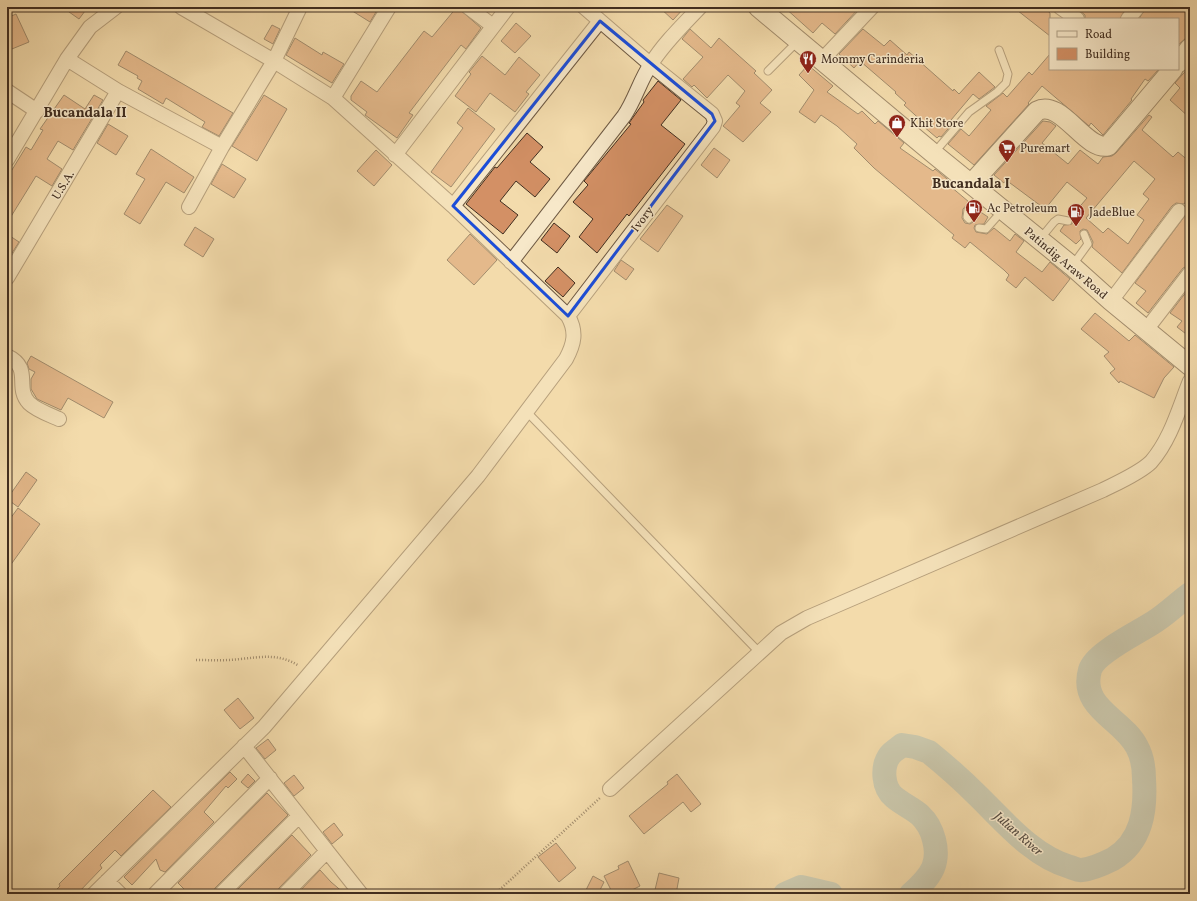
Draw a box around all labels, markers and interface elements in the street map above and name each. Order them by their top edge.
legend [1049,18,1179,70]
text: Road [1085,27,1112,43]
text: Building [1085,47,1130,63]
restaurant icon: Mommy Carinderia [798,49,818,74]
place label: Mommy Carinderia [821,52,924,68]
district label: Bucandala II [43,104,127,123]
shop icon: Khit Store [887,113,907,138]
place label: Khit Store [910,116,964,132]
supermarket icon: Puremart [997,138,1017,163]
place label: Puremart [1020,141,1070,157]
street label: U.S.A. [49,168,79,203]
district label: Bucandala I [932,175,1010,194]
fuel station icon: Ac Petroleum [964,198,984,223]
place label: Ac Petroleum [987,201,1058,217]
fuel station icon: JadeBlue [1066,202,1086,227]
street label: Ivory [628,203,658,236]
place label: JadeBlue [1089,205,1135,221]
street label: Patindig Araw Road [1020,224,1111,304]
water label: Julian River [988,807,1046,861]

